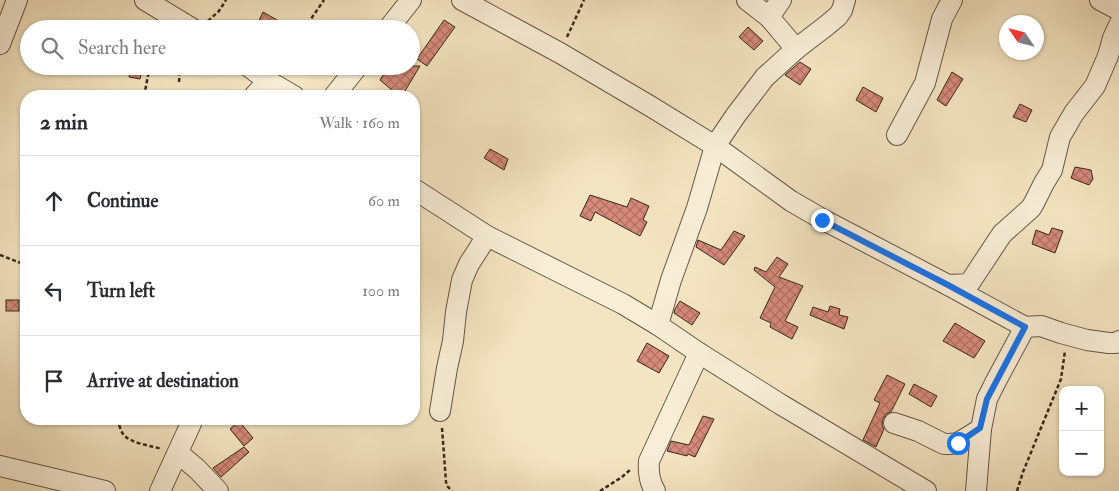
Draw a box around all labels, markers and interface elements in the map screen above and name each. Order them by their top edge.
north arrow [999,15,1044,60]
search box [20,20,420,75]
icon: search [38,34,66,62]
text: Search here [78,36,166,60]
text: 2 min [40,109,88,136]
text: Walk · 160 m [319,113,400,133]
icon: ahead [40,187,68,215]
text: Continue [87,189,158,213]
text: 60 m [368,191,400,211]
route end [811,209,834,232]
icon: left [40,277,68,305]
text: Turn left [87,279,155,303]
text: 100 m [362,281,400,301]
icon: arrive [40,367,68,395]
text: Arrive at destination [87,369,239,393]
map controls [1059,386,1104,476]
button: + [1059,386,1104,431]
button: − [1059,431,1104,476]
route start [947,432,970,455]

